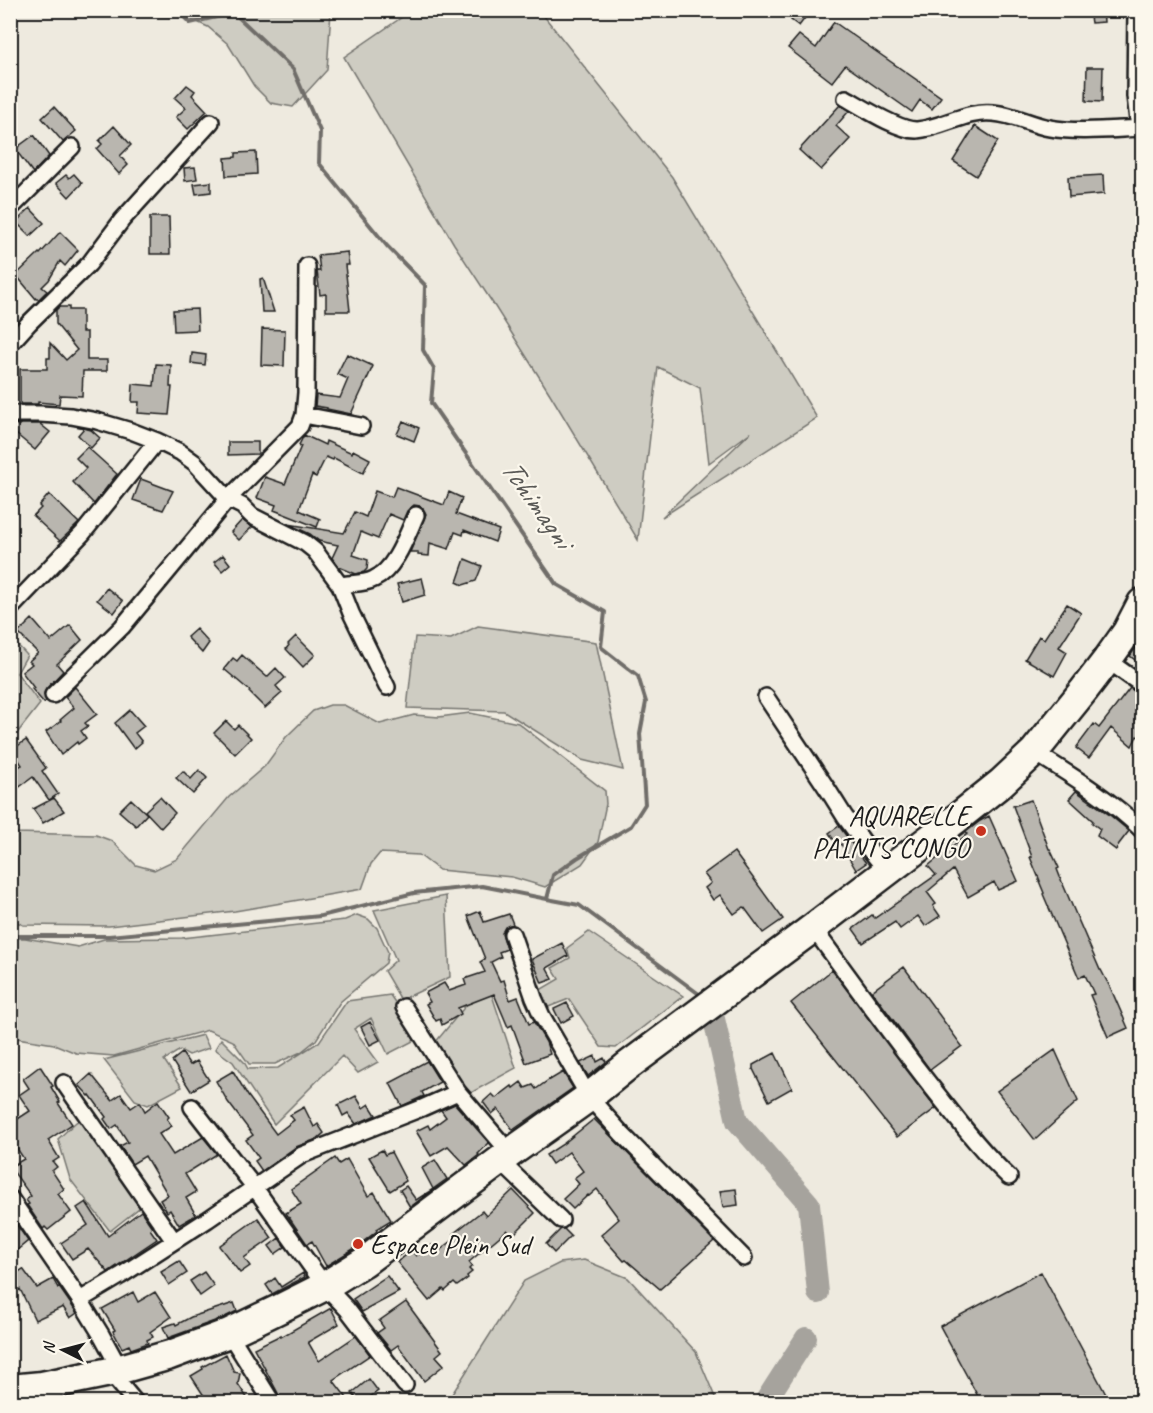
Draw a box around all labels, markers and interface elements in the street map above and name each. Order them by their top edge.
water label: Tchimagni [493,451,585,561]
place label: AQUARELLE PAINTS CONGO [812,798,973,865]
marker: AQUARELLE PAINTS CONGO [974,824,988,838]
place label: Espace Plein Sud [370,1227,534,1262]
marker: Espace Plein Sud [351,1237,365,1251]
north arrow [33,1320,93,1380]
text: N [39,1339,60,1355]

